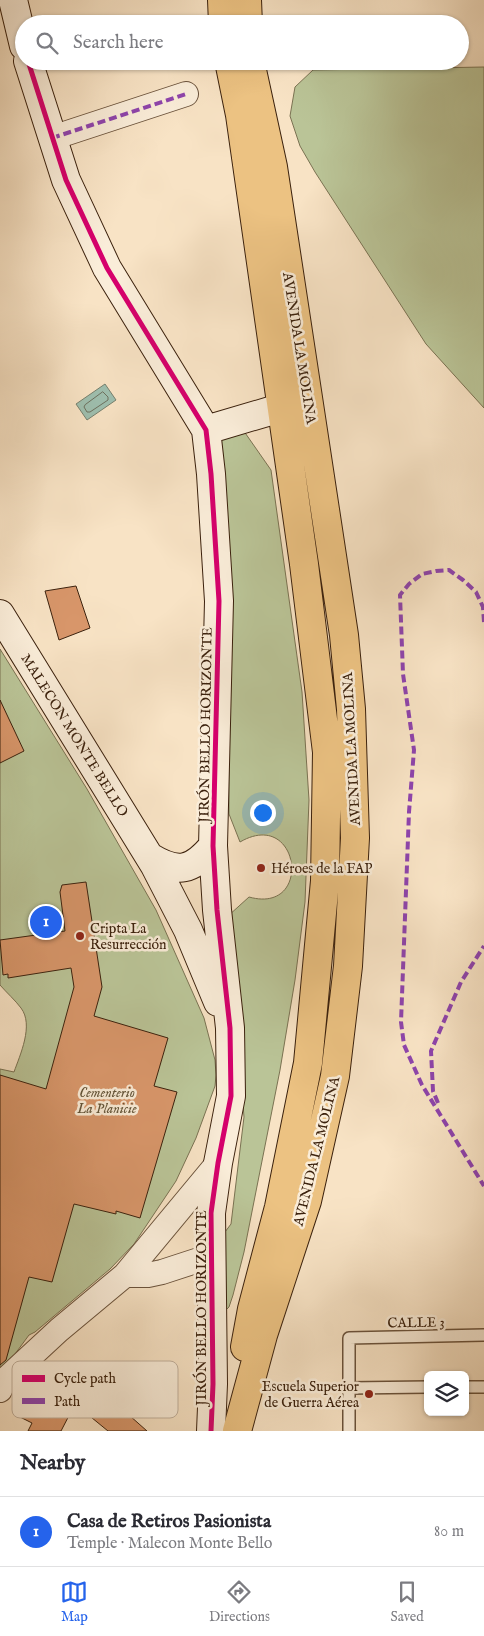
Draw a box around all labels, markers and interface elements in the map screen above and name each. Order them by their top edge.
search box [15,15,469,70]
icon: search [33,29,61,57]
text: Search here [73,31,164,55]
street label: AVENIDA LA MOLINA [278,270,320,426]
street label: JIRÓN BELLO HORIZONTE [194,627,217,825]
street label: MALECON MONTE BELLO [16,651,132,821]
street label: AVENIDA LA MOLINA [339,671,365,827]
your location [250,800,276,826]
place label: Héroes de la FAP [271,860,372,878]
marker: Héroes de la FAP [255,862,267,874]
pin: 1 [30,903,62,941]
place label: Cripta La Resurrección [90,920,167,954]
marker: Cripta La Resurrección [74,930,86,942]
street label: AVENIDA LA MOLINA [289,1074,344,1229]
park label: Cementerio La Planicie [76,1084,137,1118]
street label: JIRÓN BELLO HORIZONTE [192,1210,211,1408]
street label: CALLE 3 [387,1314,445,1332]
legend [12,1361,178,1418]
text: Cycle path [54,1370,116,1388]
map controls [424,1371,469,1416]
button: layers [424,1371,469,1416]
place label: Escuela Superior de Guerra Aérea [262,1378,360,1412]
marker: Escuela Superior de Guerra Aérea [363,1388,375,1400]
text: Path [54,1393,81,1411]
text: Nearby [20,1450,85,1477]
text: Casa de Retiros Pasionista [67,1510,271,1534]
text: 1 [33,1522,39,1542]
text: 80 m [434,1522,464,1542]
text: Temple · Malecon Monte Bello [67,1534,272,1554]
tab: Map [60,1578,88,1626]
tab: Directions [209,1578,270,1626]
tab: Saved [391,1578,424,1626]

